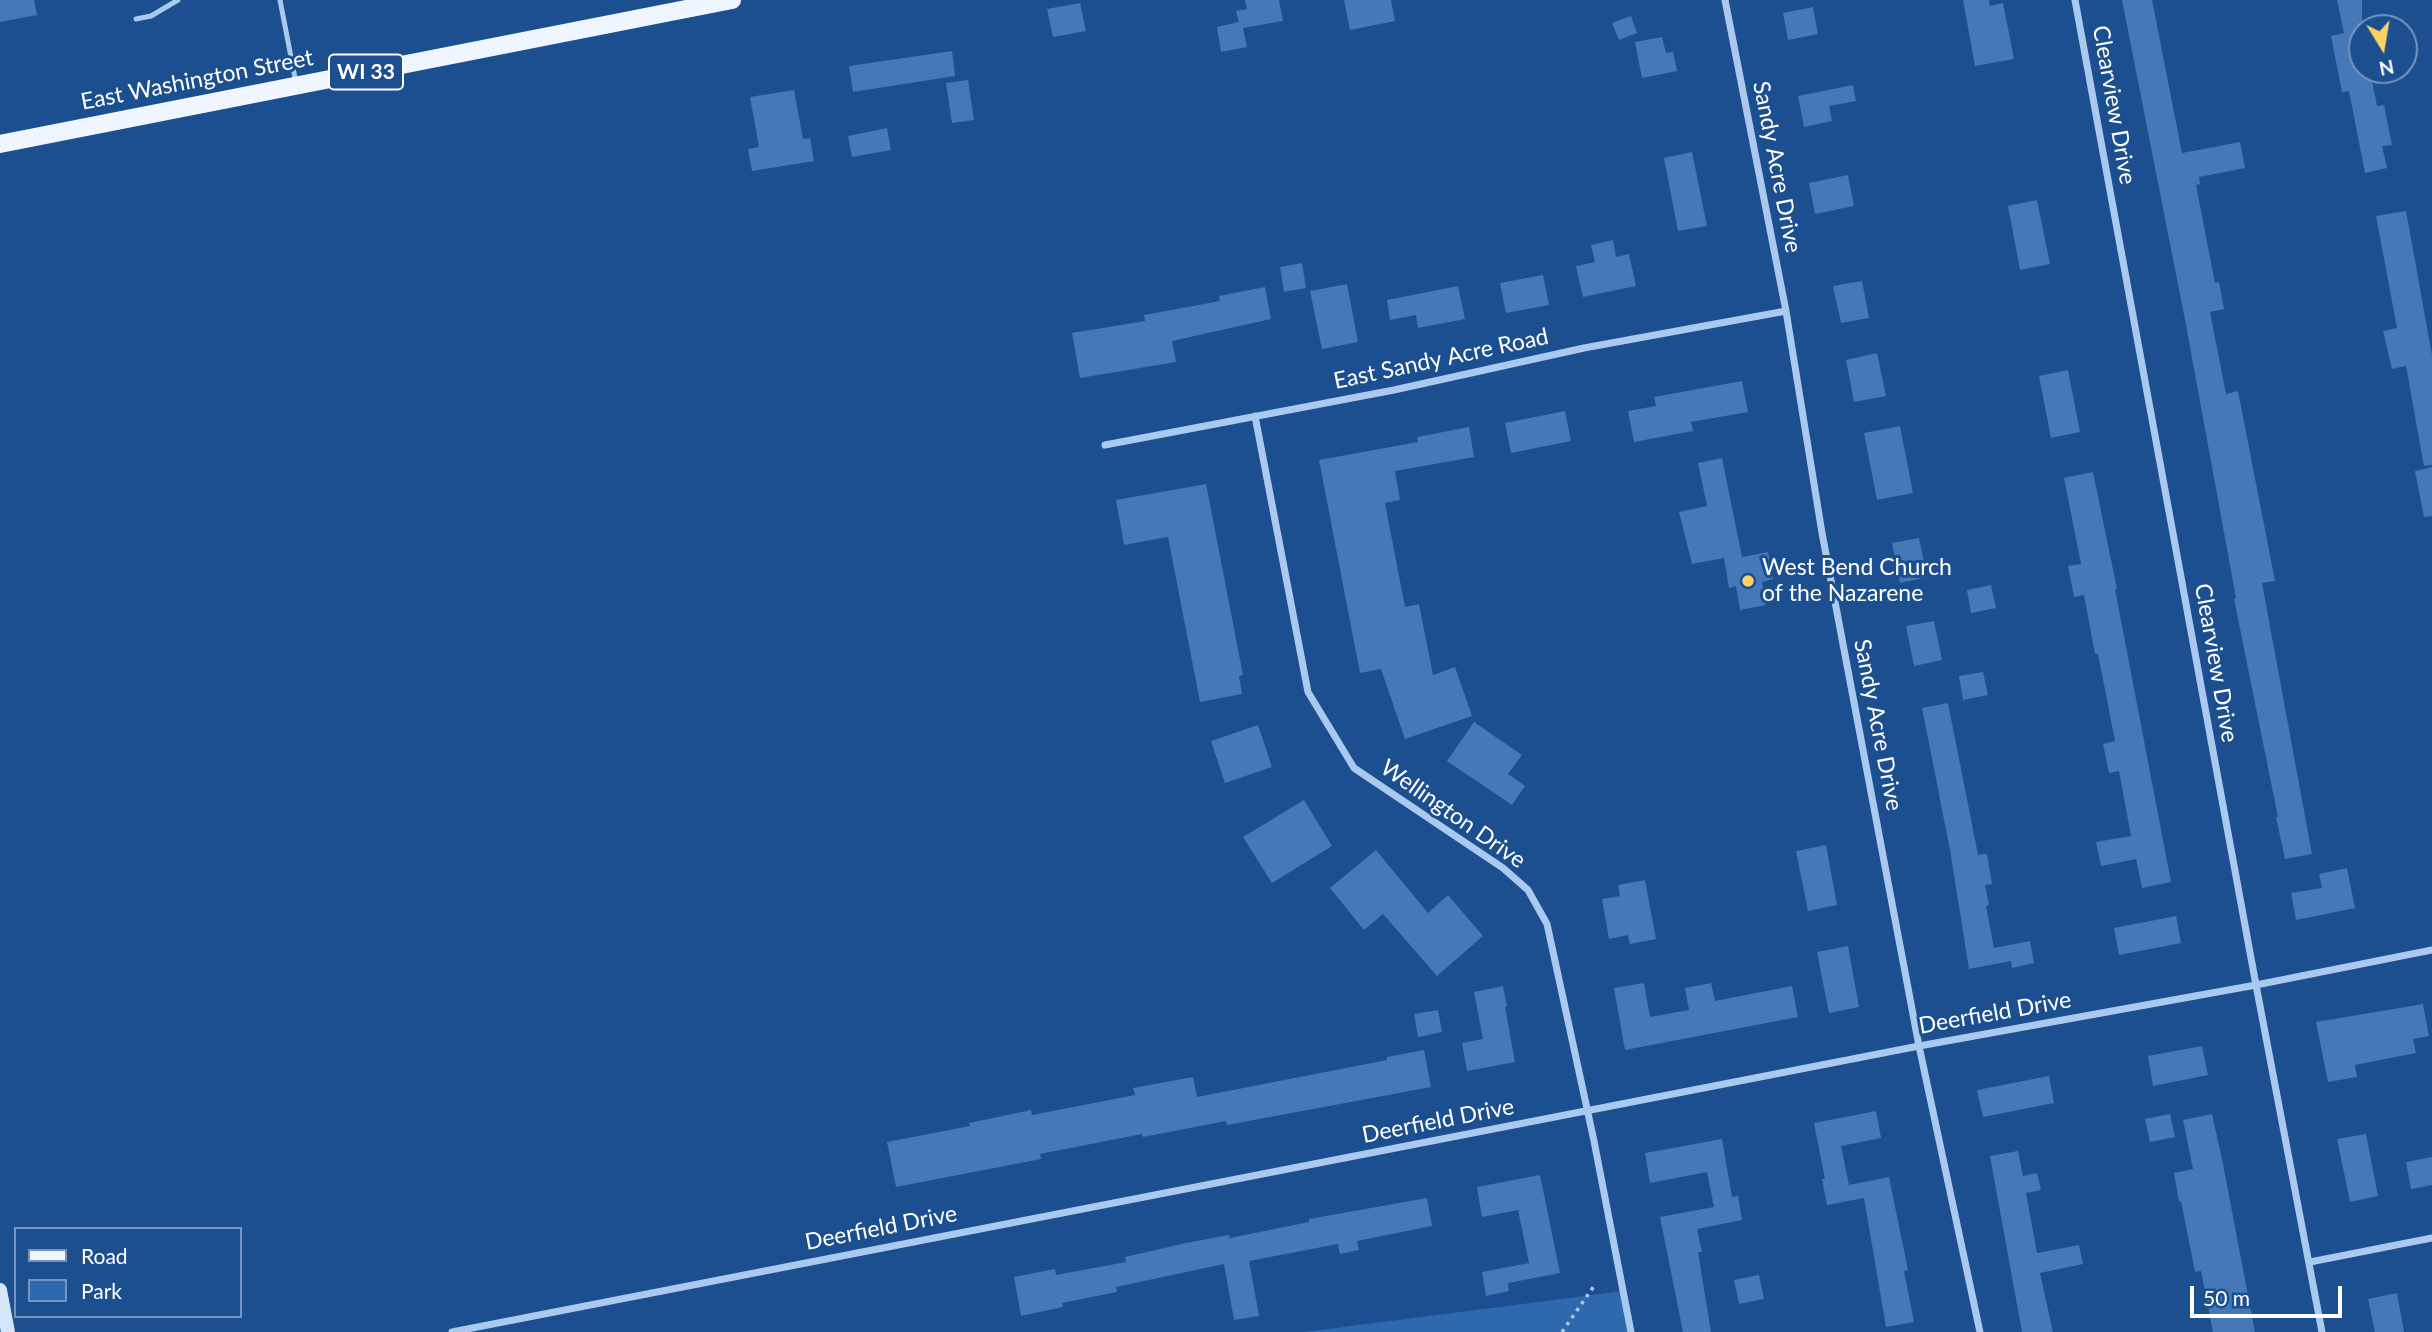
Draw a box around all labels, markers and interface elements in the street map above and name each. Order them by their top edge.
north arrow [2348,14,2418,84]
street label: Clearview Drive [2086,23,2142,187]
street label: East Washington Street [78,44,316,116]
road number: WI 33 [329,55,403,90]
text: N [2377,55,2396,81]
street label: Sandy Acre Drive [1747,79,1807,255]
street label: East Sandy Acre Road [1331,323,1551,395]
place label: West Bend Church of the Nazarene [1762,554,1952,608]
marker: West Bend Church of the Nazarene [1740,573,1756,589]
street label: Clearview Drive [2188,581,2244,745]
street label: Sandy Acre Drive [1848,637,1908,813]
street label: Wellington Drive [1375,754,1531,874]
street label: Deerfield Drive [1917,986,2073,1040]
street label: Deerfield Drive [1360,1093,1516,1149]
street label: Deerfield Drive [803,1200,959,1256]
legend [14,1227,242,1318]
text: Road [81,1243,128,1268]
scale bar [2194,1272,2346,1316]
text: Park [81,1278,122,1303]
text: 50 m [2203,1285,2250,1310]

